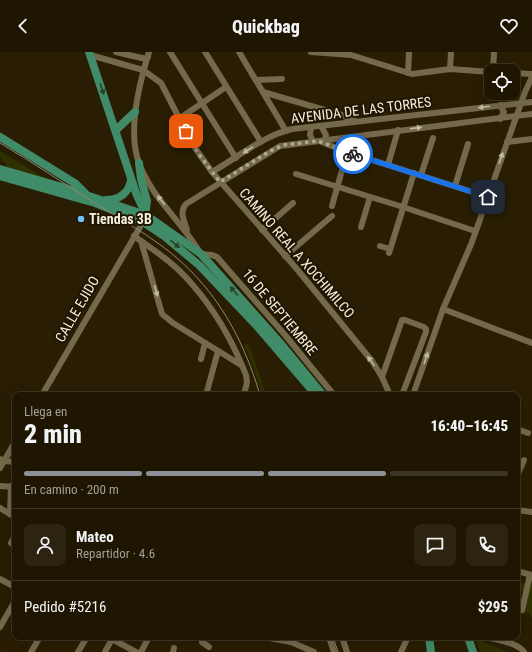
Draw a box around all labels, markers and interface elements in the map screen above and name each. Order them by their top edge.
icon: back [12,15,34,37]
icon: heart [498,15,520,37]
text: Quickbag [232,16,300,37]
map controls [484,64,520,100]
button: locate [484,64,520,100]
one-way arrow [99,83,105,95]
street label: AVENIDA DE LAS TORRES [290,93,432,127]
one-way arrow [477,104,490,110]
pin [169,114,203,148]
icon: bag [175,120,197,142]
one-way arrow [410,125,422,132]
courier [333,134,373,174]
icon: bike [342,143,364,165]
one-way arrow [242,147,254,154]
one-way arrow [499,152,505,164]
pin [471,180,505,214]
street label: CAMINO REAL A XOCHIMILCO [236,185,358,321]
icon: home [477,186,499,208]
one-way arrow [157,195,165,206]
place label: Tiendas 3B [89,211,152,227]
marker: Tiendas 3B [76,214,86,224]
one-way arrow [169,240,180,249]
street label: 16 DE SEPTIEMBRE [239,266,321,358]
street label: CALLE EJIDO [52,273,102,345]
one-way arrow [153,286,159,298]
one-way arrow [229,286,238,296]
one-way arrow [423,352,429,364]
one-way arrow [367,355,375,366]
text: Llega en [24,404,67,419]
text: 16:40–16:45 [430,417,508,435]
text: 2 min [24,419,82,449]
text: En camino · 200 m [24,482,119,497]
button: person [24,524,66,566]
button: chat [414,524,456,566]
button: phone [466,524,508,566]
text: Mateo [76,528,114,546]
text: Repartidor · 4.6 [76,546,155,561]
text: Pedido #5216 [24,598,106,616]
text: $295 [478,598,508,616]

